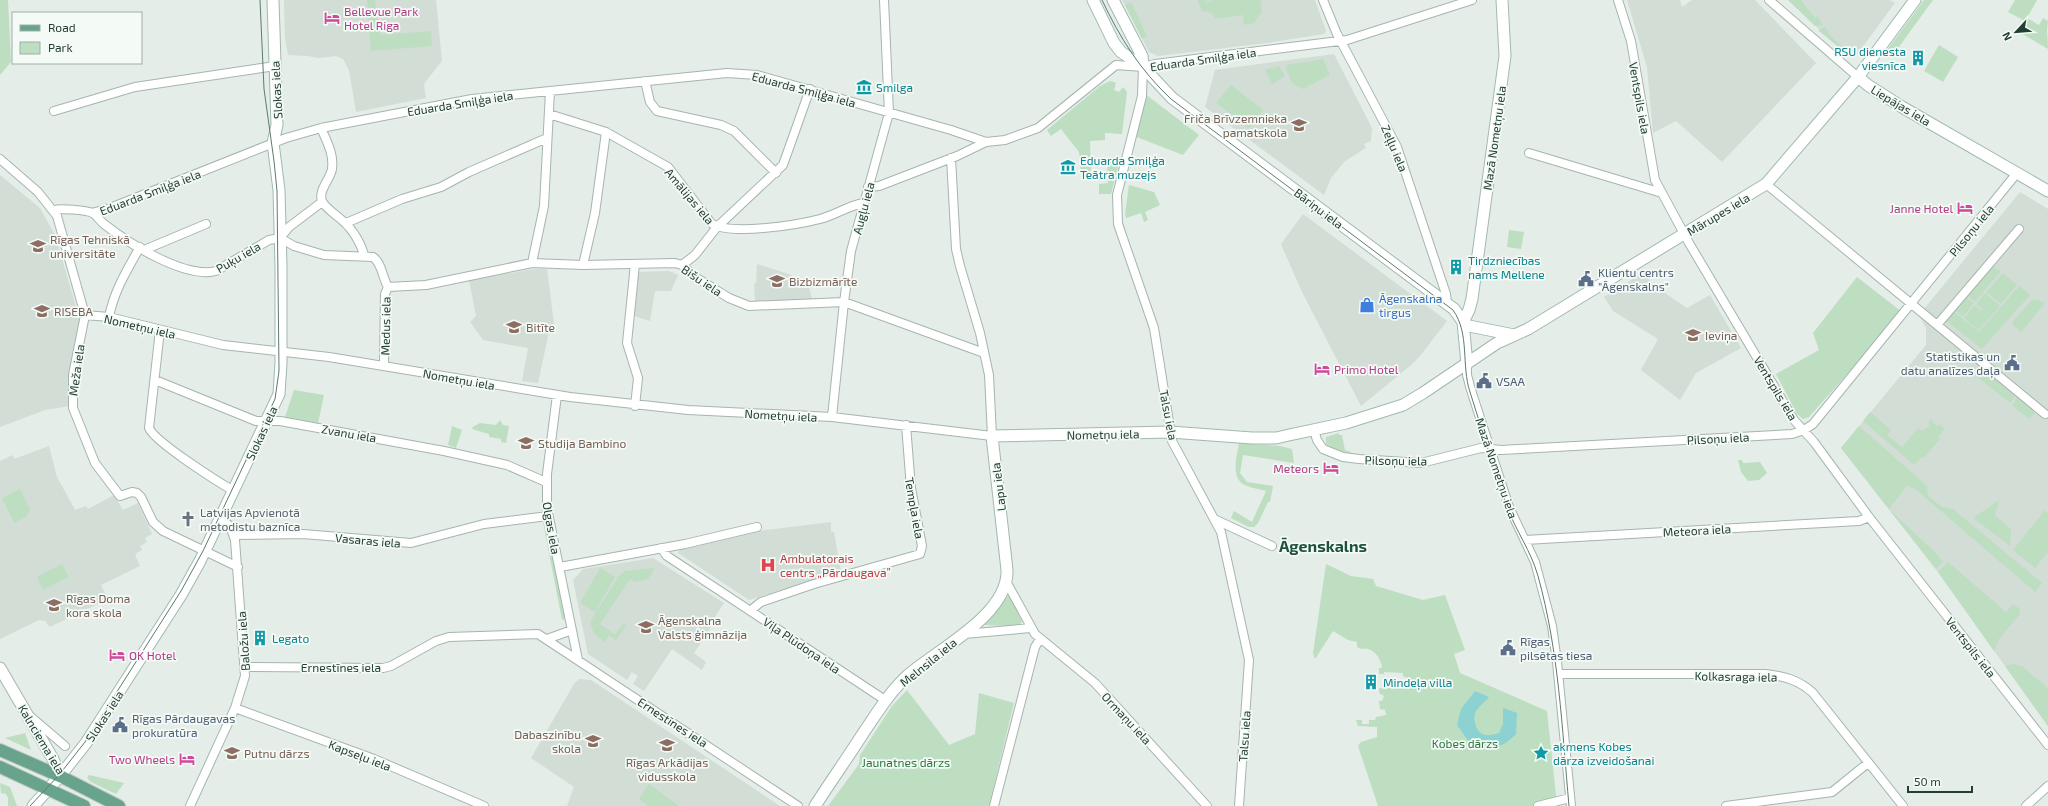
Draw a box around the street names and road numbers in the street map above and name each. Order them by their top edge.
street label: Eduarda Smiļģa iela [1149,45,1257,75]
street label: Slokas iela [267,61,285,119]
street label: Ventspils iela [1627,61,1653,135]
street label: Eduarda Smiļģa iela [750,68,858,112]
street label: Liepājas iela [1868,82,1933,129]
street label: Mazā Nometņu iela [1480,85,1510,191]
street label: Eduarda Smiļģa iela [406,88,514,120]
street label: Zeļļu iela [1377,123,1411,174]
street label: Amālijas iela [662,165,718,228]
street label: Eduarda Smiļģa iela [97,166,203,220]
street label: Augļu iela [849,180,879,236]
street label: Bāriņu iela [1290,185,1346,233]
street label: Mārupes iela [1684,190,1752,238]
street label: Pilsoņu iela [1946,201,1998,260]
street label: Puķu iela [213,239,264,277]
street label: Bišu iela [679,261,725,299]
street label: Medus iela [377,296,393,356]
street label: Nometņu iela [102,311,177,343]
street label: Meža iela [65,343,87,397]
street label: Ventspils iela [1751,353,1801,423]
street label: Nometņu iela [422,366,496,394]
street label: Talsu iela [1157,389,1181,441]
street label: Slokas iela [242,404,280,462]
street label: Nometņu iela [744,406,818,426]
street label: Mazā Nometņu iela [1471,416,1521,521]
street label: Zvanu iela [320,421,378,445]
street label: Nometņu iela [1066,426,1140,444]
street label: Pilsoņu iela [1686,429,1750,449]
street label: Pilsoņu iela [1365,452,1427,470]
street label: Lapu iela [988,462,1008,512]
street label: Tempļa iela [901,476,927,540]
street label: Olgas iela [540,501,564,555]
street label: Meteora iela [1662,521,1732,539]
street label: Vasaras iela [335,530,401,550]
street label: Baložu iela [234,611,252,671]
street label: Viļa Plūdoņa iela [760,614,843,678]
street label: Ventspils iela [1943,614,1999,680]
street label: Melnsila iela [897,635,959,689]
street label: Ernestīnes iela [301,660,381,674]
street label: Kolkasraga iela [1694,668,1778,684]
street label: Slokas iela [82,688,126,744]
street label: Ormaņu iela [1098,689,1155,748]
street label: Ernestīnes iela [635,694,711,750]
street label: Kalnciema iela [16,702,68,776]
street label: Talsu iela [1235,710,1253,762]
street label: Kapseļu iela [326,737,393,775]

